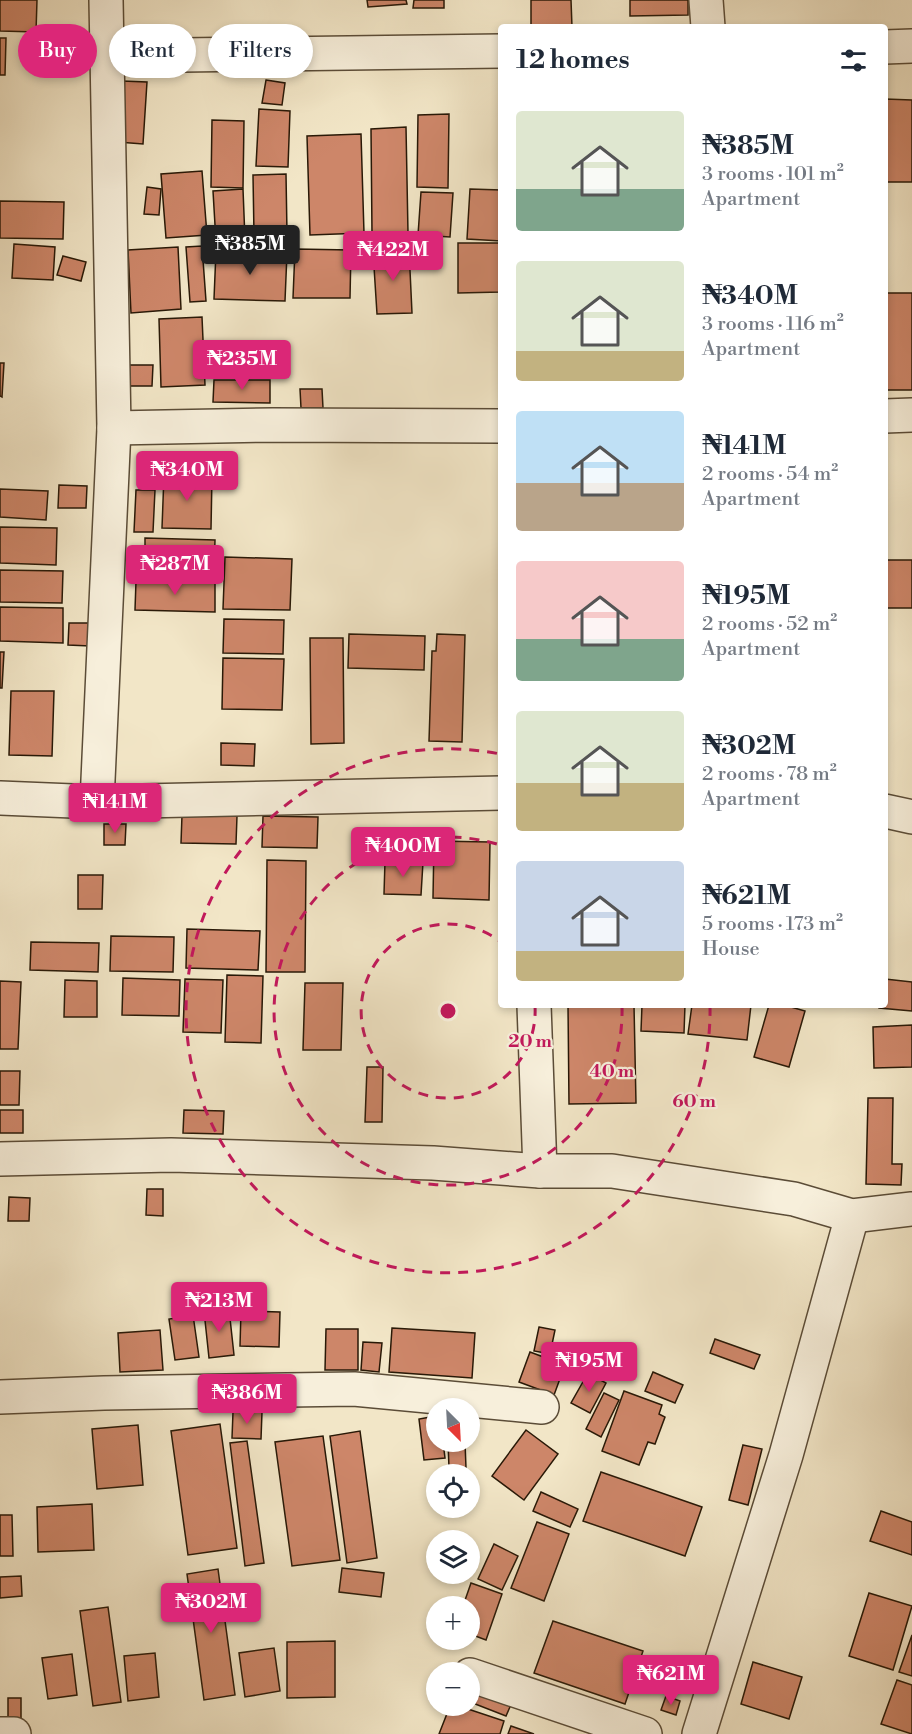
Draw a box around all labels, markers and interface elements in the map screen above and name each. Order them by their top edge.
chip: Buy [18,24,97,78]
chip: Rent [109,24,196,78]
chip: Filters [208,24,313,78]
text: 12 homes [516,44,630,76]
icon: filters [837,44,870,77]
text: ₦385M [702,130,794,162]
icon: home [564,135,636,207]
text: 3 rooms · 101 m² [702,162,844,187]
text: Apartment [702,187,800,212]
pin: ₦385M [208,225,292,276]
pin: ₦422M [351,231,435,282]
text: ₦385M [215,232,285,257]
text: ₦422M [357,238,429,263]
text: ₦340M [702,280,798,312]
icon: home [564,285,636,357]
text: 3 rooms · 116 m² [702,312,844,337]
text: Apartment [702,337,800,362]
pin: ₦235M [200,340,284,391]
text: ₦235M [207,347,277,372]
text: ₦141M [702,430,786,462]
icon: home [564,435,636,507]
pin: ₦340M [145,451,229,502]
text: ₦340M [150,458,224,483]
text: 2 rooms · 54 m² [702,462,838,487]
text: Apartment [702,487,800,512]
pin: ₦287M [133,545,217,596]
text: ₦287M [140,552,210,577]
text: ₦195M [702,580,790,612]
icon: home [564,585,636,657]
text: 2 rooms · 52 m² [702,612,837,637]
text: Apartment [702,637,800,662]
text: ₦302M [702,730,796,762]
icon: home [564,735,636,807]
text: 2 rooms · 78 m² [702,762,837,787]
pin: ₦141M [73,783,157,834]
text: Apartment [702,787,800,812]
text: ₦141M [83,790,147,815]
pin: ₦400M [361,827,445,878]
text: ₦400M [365,834,441,859]
text: ₦621M [702,880,791,912]
icon: home [564,885,636,957]
text: 5 rooms · 173 m² [702,912,843,937]
text: House [702,937,760,962]
centre of rings [438,1001,458,1021]
text: 20 m [508,1030,552,1053]
text: 40 m [590,1060,635,1083]
text: 60 m [672,1090,716,1113]
pin: ₦213M [177,1282,261,1333]
text: ₦213M [185,1289,253,1314]
pin: ₦195M [547,1342,631,1393]
text: ₦195M [555,1349,623,1374]
pin: ₦386M [205,1374,289,1425]
text: ₦386M [212,1381,282,1406]
north arrow [426,1398,480,1452]
map controls [426,1398,480,1716]
button: locate [426,1464,480,1518]
button: layers [426,1530,480,1584]
pin: ₦302M [169,1583,253,1634]
text: ₦302M [175,1590,247,1615]
button: + [426,1596,480,1650]
pin: ₦621M [629,1655,713,1706]
button: − [426,1662,480,1716]
text: ₦621M [637,1662,705,1687]

